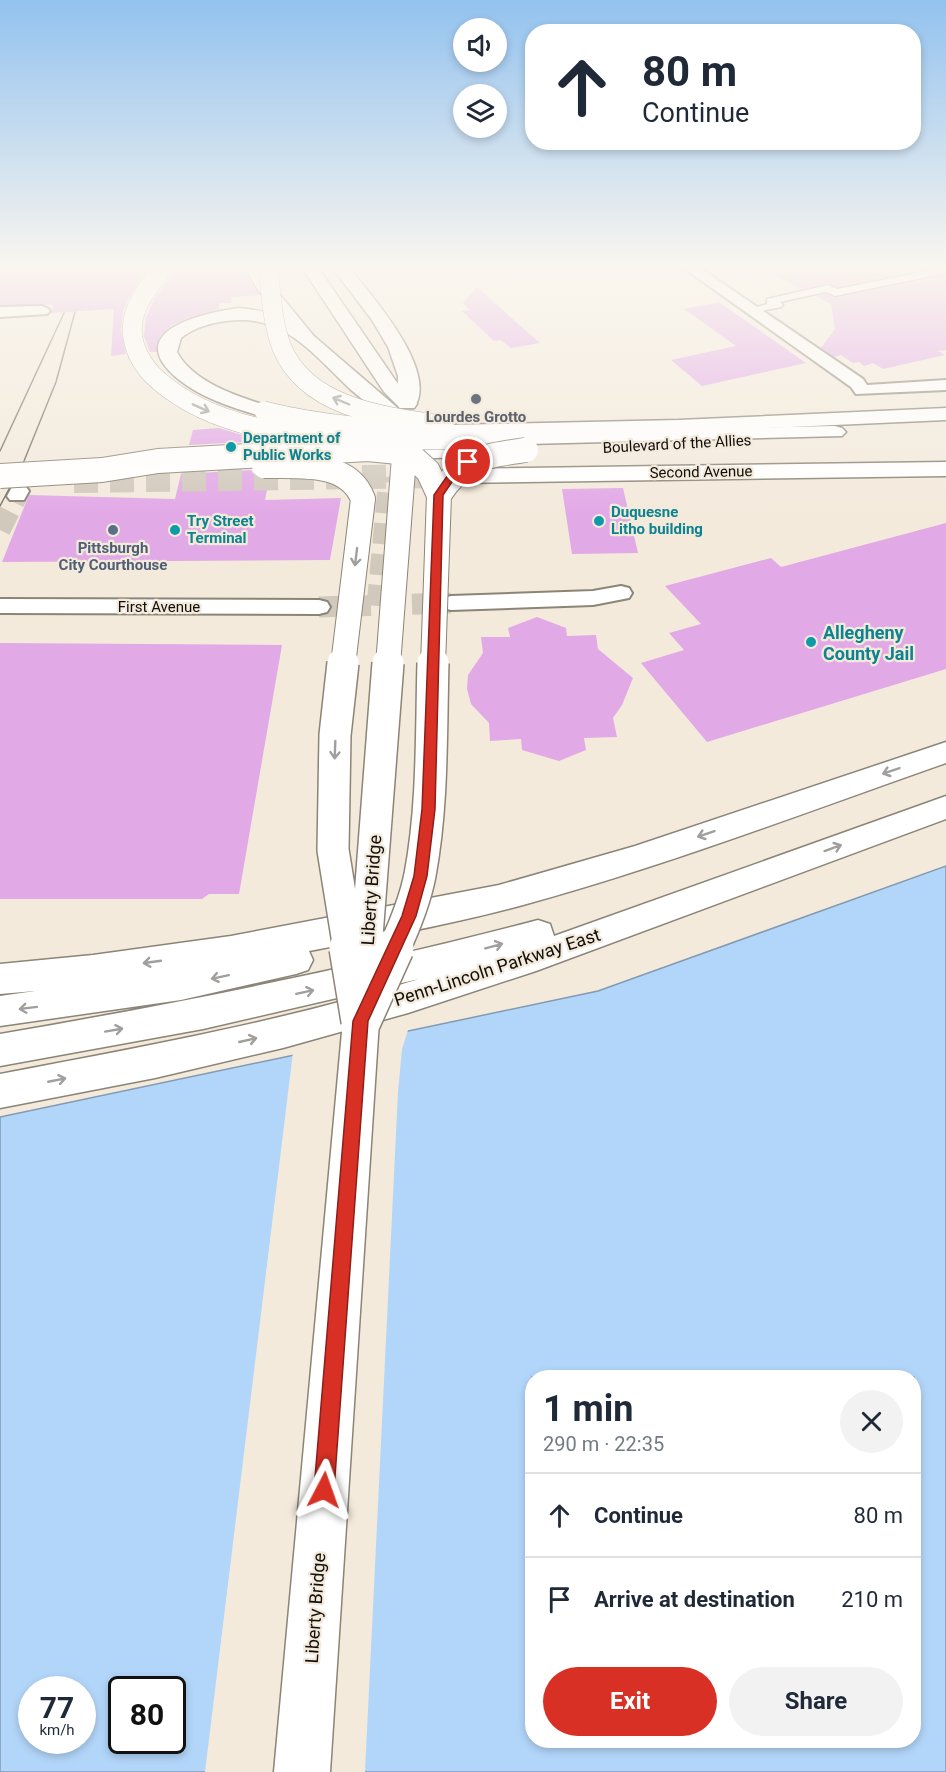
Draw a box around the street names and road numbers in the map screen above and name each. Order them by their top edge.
street label: Boulevard of the Allies [602,431,752,457]
street label: Second Avenue [649,462,753,482]
street label: First Avenue [118,598,200,616]
street label: Liberty Bridge [357,834,385,946]
street label: Penn-Lincoln Parkway East [391,924,603,1010]
street label: Liberty Bridge [301,1552,329,1664]

